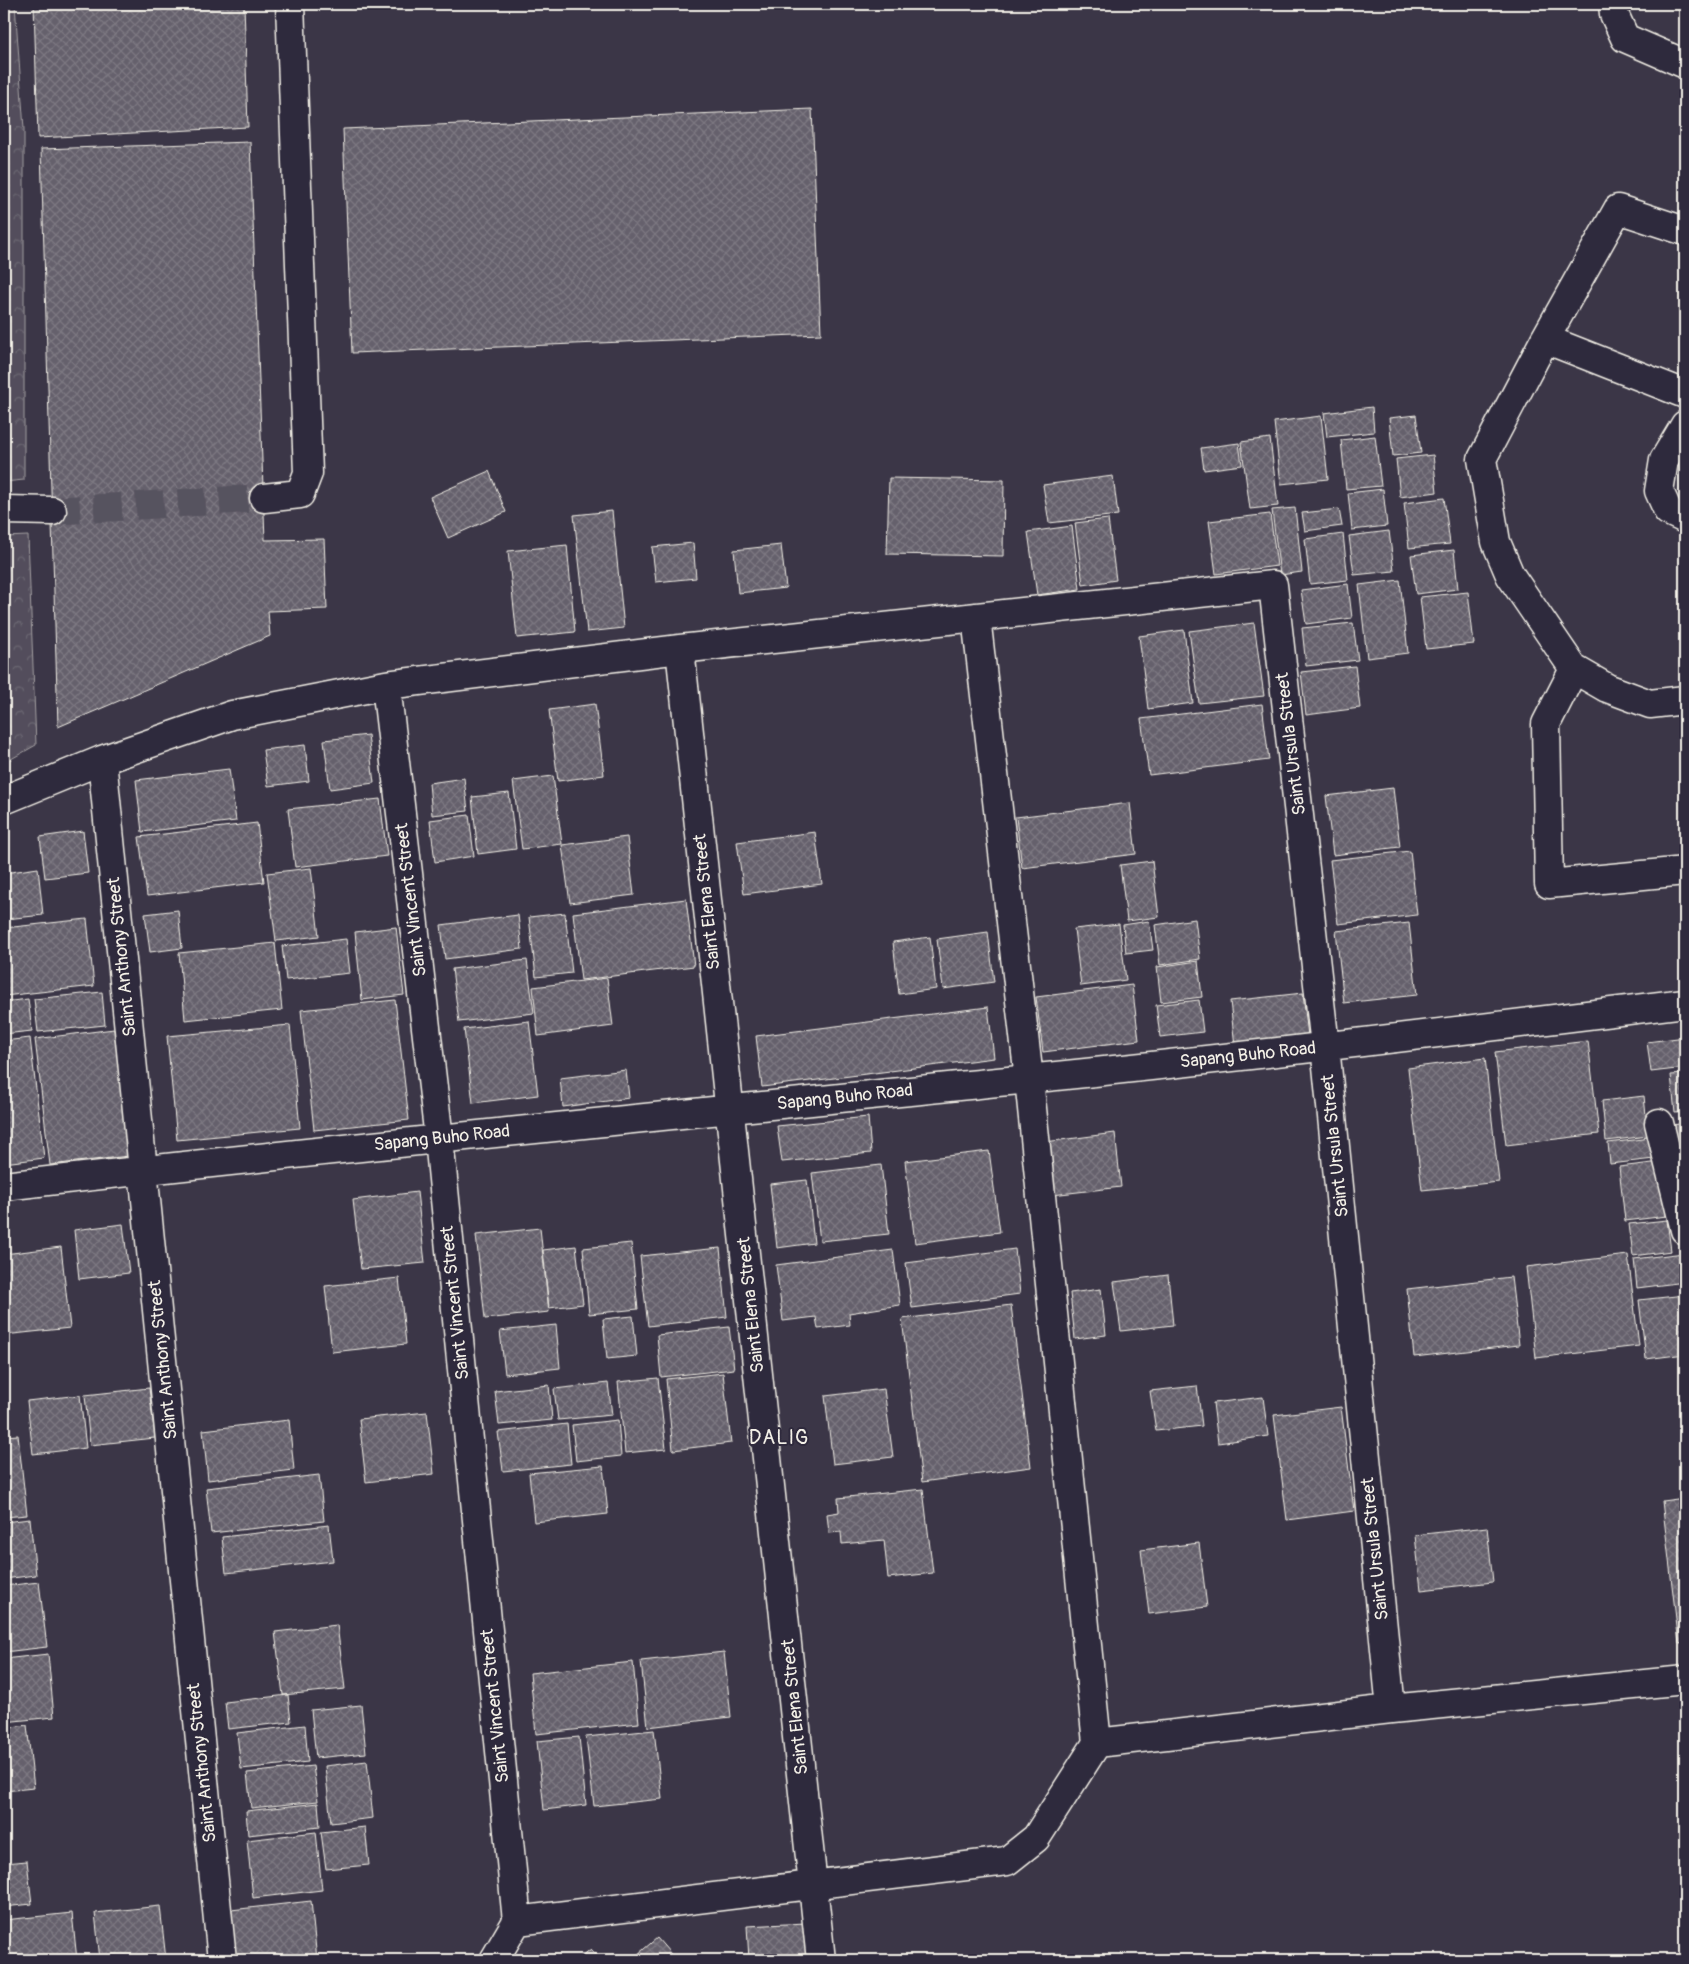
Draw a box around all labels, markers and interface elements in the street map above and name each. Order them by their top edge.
street label: Saint Ursula Street [1271,671,1311,817]
street label: Saint Vincent Street [390,821,432,978]
street label: Saint Elena Street [688,832,726,971]
street label: Saint Anthony Street [102,875,142,1038]
street label: Sapang Buho Road [1179,1036,1317,1074]
street label: Saint Ursula Street [1316,1073,1354,1219]
street label: Sapang Buho Road [776,1078,914,1116]
street label: Sapang Buho Road [373,1119,511,1157]
street label: Saint Vincent Street [435,1224,475,1381]
street label: Saint Elena Street [732,1235,770,1374]
street label: Saint Anthony Street [143,1278,183,1441]
district label: DALIG [749,1425,809,1450]
street label: Saint Ursula Street [1356,1476,1394,1622]
street label: Saint Vincent Street [475,1627,515,1784]
street label: Saint Elena Street [776,1637,814,1776]
street label: Saint Anthony Street [182,1681,222,1844]

